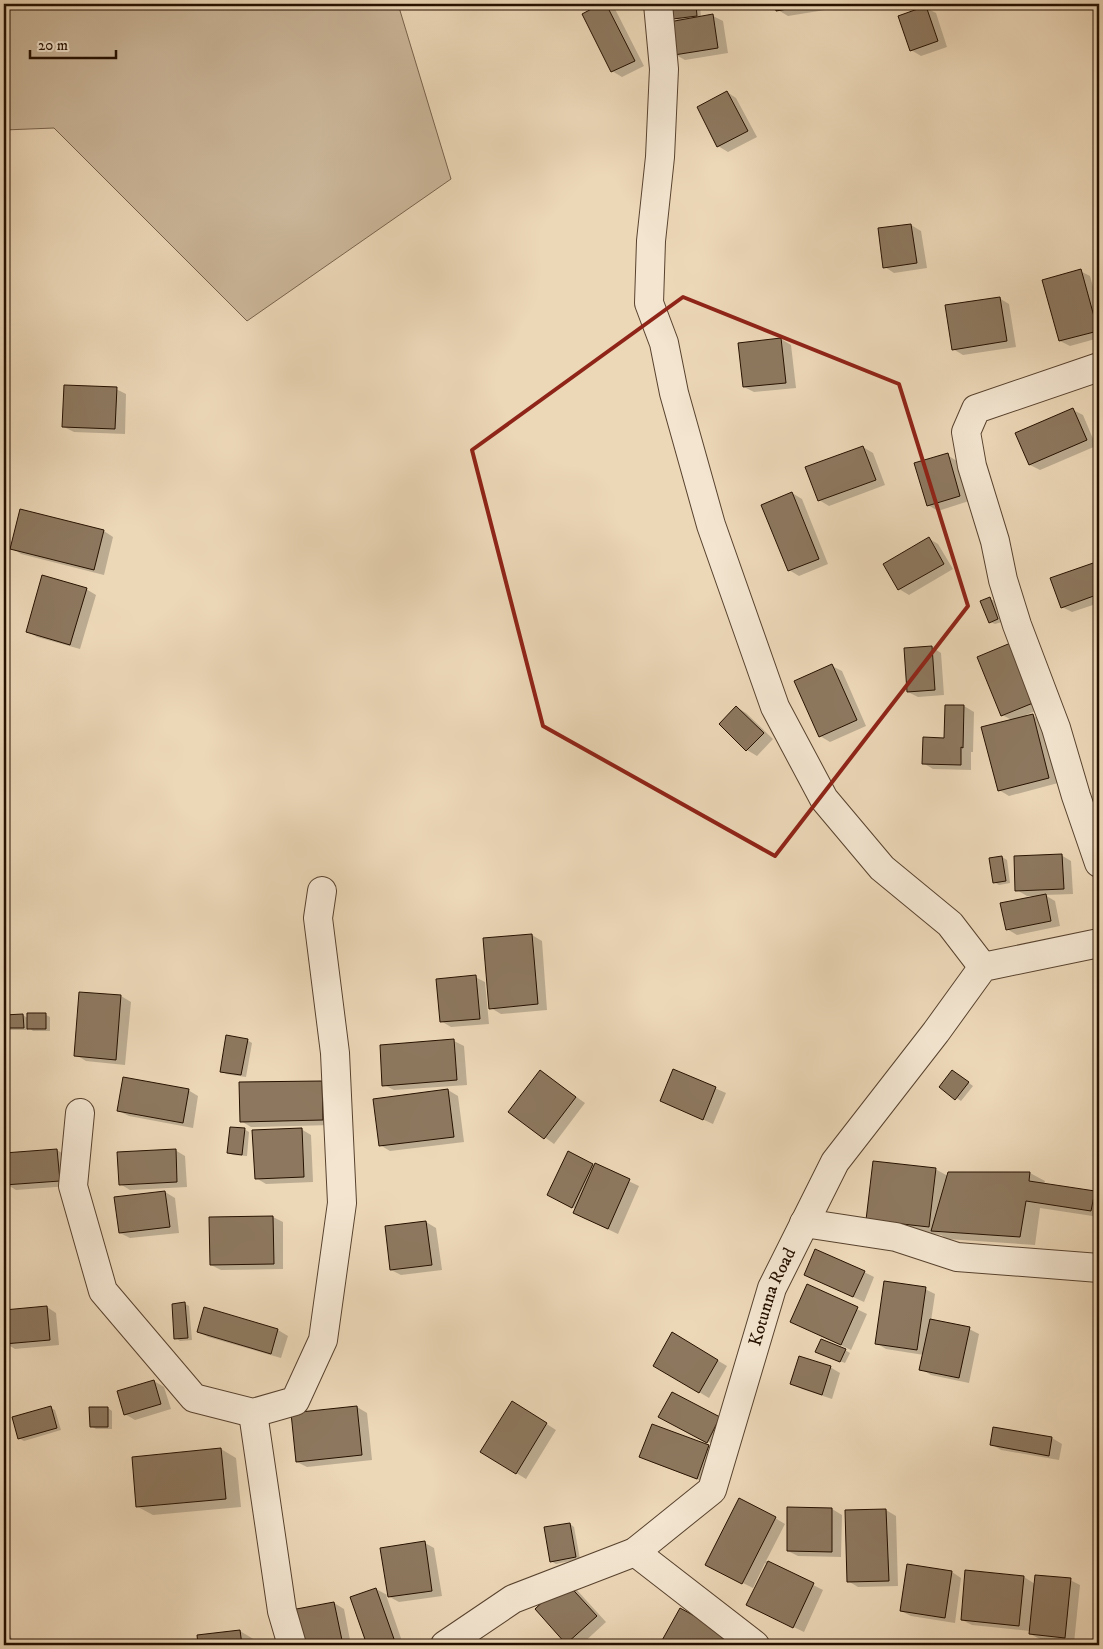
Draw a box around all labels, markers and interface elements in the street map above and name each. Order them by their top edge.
scale bar [30,28,116,60]
text: 20 m [38,36,68,55]
street label: Kotunna Road [744,1244,801,1349]

